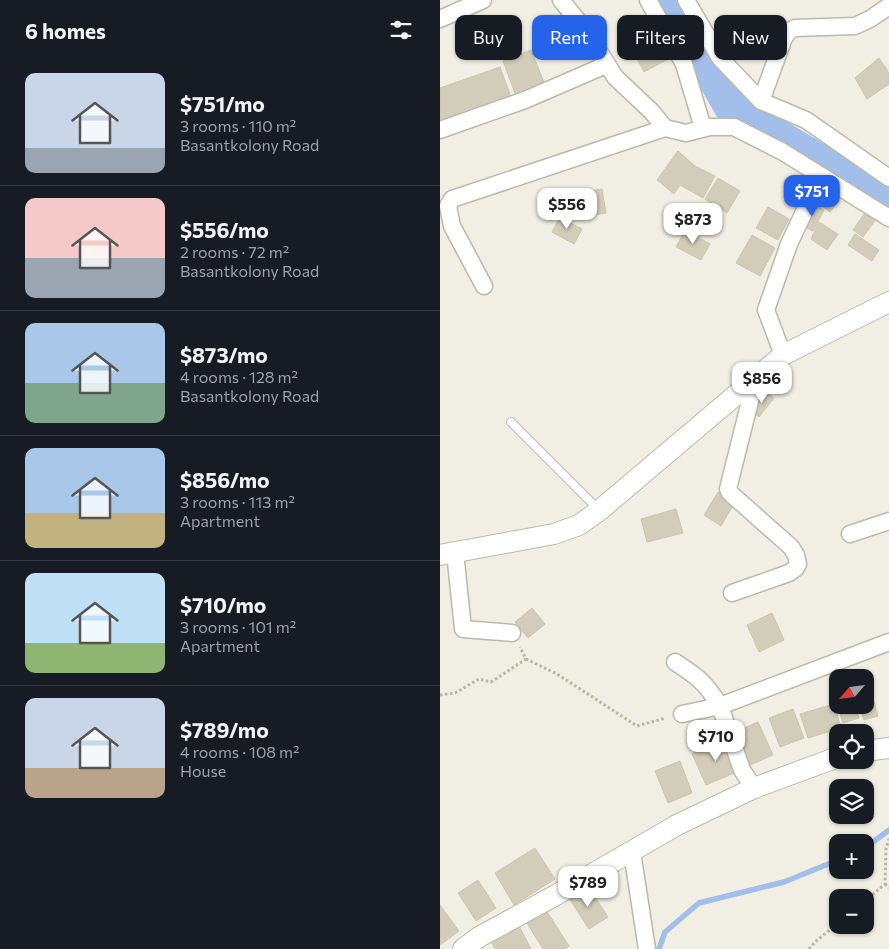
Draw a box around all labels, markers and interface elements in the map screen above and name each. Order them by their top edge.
chip: Buy [455,15,522,60]
chip: Rent [532,15,607,60]
chip: Filters [617,15,704,60]
chip: New [714,15,787,60]
icon: filters [387,16,415,44]
text: 6 homes [25,18,106,43]
text: $751/mo [180,91,265,116]
icon: home [65,93,125,153]
text: 3 rooms · 110 m² [180,116,296,135]
text: Basantkolony Road [180,135,319,154]
pin: $751 [782,174,842,217]
text: $751 [795,181,829,200]
pin: $556 [537,188,597,230]
text: $556 [548,194,586,213]
pin: $873 [663,202,723,245]
text: $873 [674,209,712,228]
text: $556/mo [180,217,269,242]
icon: home [65,218,125,278]
text: 2 rooms · 72 m² [180,242,289,261]
text: Basantkolony Road [180,261,319,280]
text: $873/mo [180,342,268,367]
icon: home [65,343,125,403]
pin: $856 [732,362,792,404]
text: 4 rooms · 128 m² [180,367,298,386]
text: $856 [743,368,781,387]
text: Basantkolony Road [180,386,319,405]
text: $856/mo [180,467,270,492]
icon: home [65,468,125,528]
text: 3 rooms · 113 m² [180,492,295,511]
text: Apartment [180,511,260,530]
text: $710/mo [180,592,266,617]
icon: home [65,593,125,653]
text: 3 rooms · 101 m² [180,617,296,636]
text: Apartment [180,636,260,655]
north arrow [829,669,874,714]
map controls [829,669,874,934]
text: $789/mo [180,717,269,742]
icon: home [65,718,125,778]
pin: $710 [686,720,746,762]
button: locate [829,724,874,769]
text: $710 [698,726,734,745]
text: 4 rooms · 108 m² [180,742,300,761]
text: House [180,761,226,780]
button: layers [829,779,874,824]
button: + [829,834,874,879]
pin: $789 [558,866,618,908]
text: $789 [569,872,607,891]
button: − [829,889,874,934]

